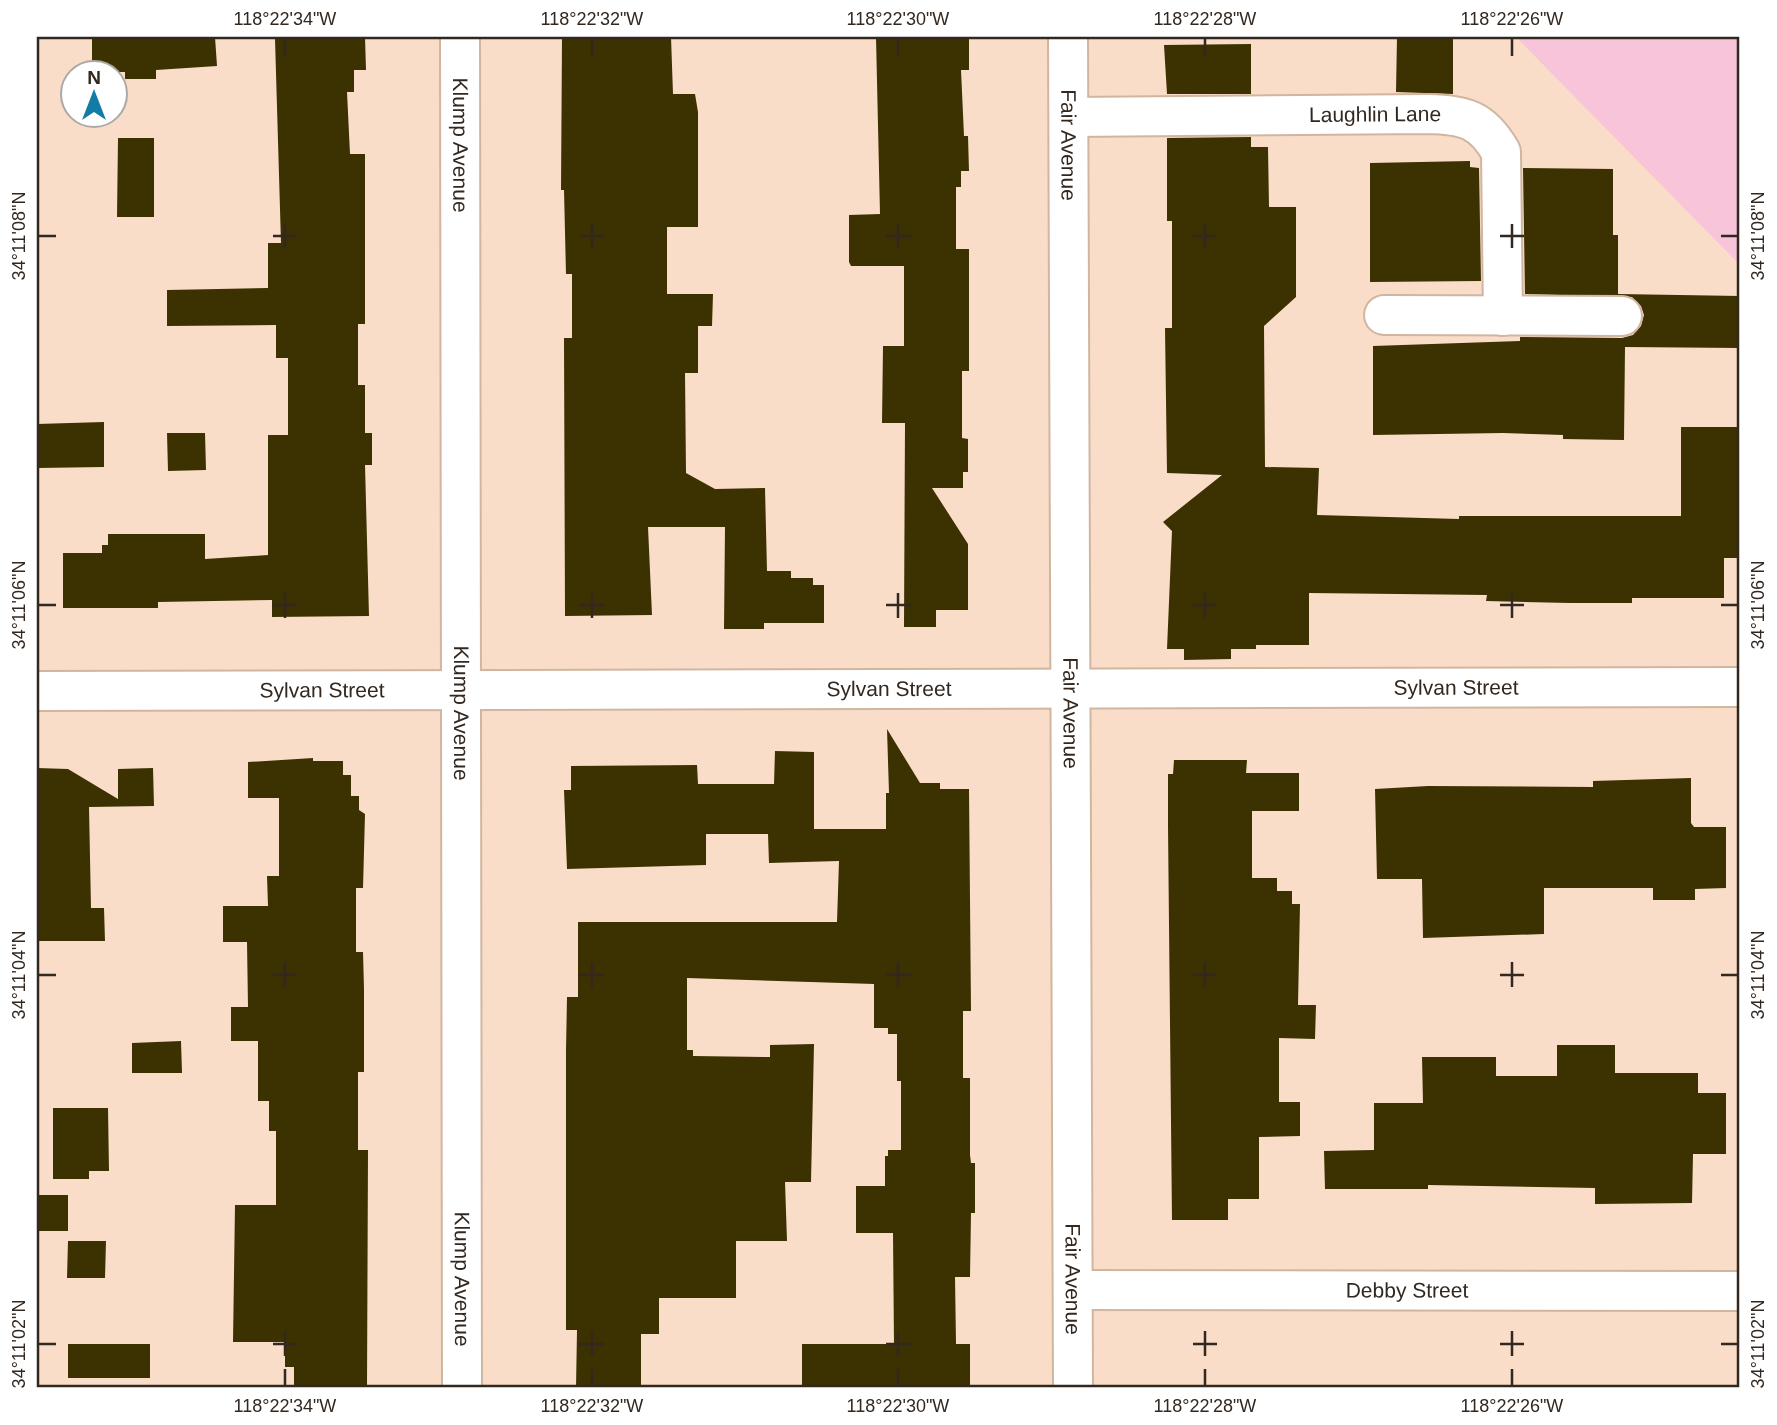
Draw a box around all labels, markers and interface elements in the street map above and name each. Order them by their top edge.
text: 118°22'34"W [234,9,336,29]
text: 118°22'32"W [541,9,643,29]
text: 118°22'30"W [847,9,949,29]
text: 118°22'28"W [1154,9,1256,29]
text: 118°22'26"W [1461,9,1563,29]
north arrow [60,60,130,130]
text: N [87,67,101,88]
street label: Klump Avenue [449,77,472,213]
street label: Fair Avenue [1057,89,1081,201]
street label: Laughlin Lane [1309,102,1442,126]
text: 34°11'08"N [9,192,29,280]
text: 34°11'08"N [1748,192,1768,280]
text: 34°11'06"N [9,561,29,649]
text: 34°11'06"N [1748,561,1768,649]
street label: Klump Avenue [450,645,473,781]
street label: Fair Avenue [1059,657,1083,769]
street label: Sylvan Street [1393,676,1519,699]
street label: Sylvan Street [826,677,952,700]
street label: Sylvan Street [259,678,385,701]
text: 34°11'04"N [9,931,29,1019]
text: 34°11'04"N [1748,931,1768,1019]
street label: Klump Avenue [451,1211,474,1347]
street label: Fair Avenue [1061,1223,1085,1335]
street label: Debby Street [1346,1278,1469,1302]
text: 34°11'02"N [9,1300,29,1388]
text: 34°11'02"N [1748,1300,1768,1388]
text: 118°22'34"W [234,1396,336,1416]
text: 118°22'32"W [541,1396,643,1416]
text: 118°22'30"W [847,1396,949,1416]
text: 118°22'28"W [1154,1396,1256,1416]
text: 118°22'26"W [1461,1396,1563,1416]

